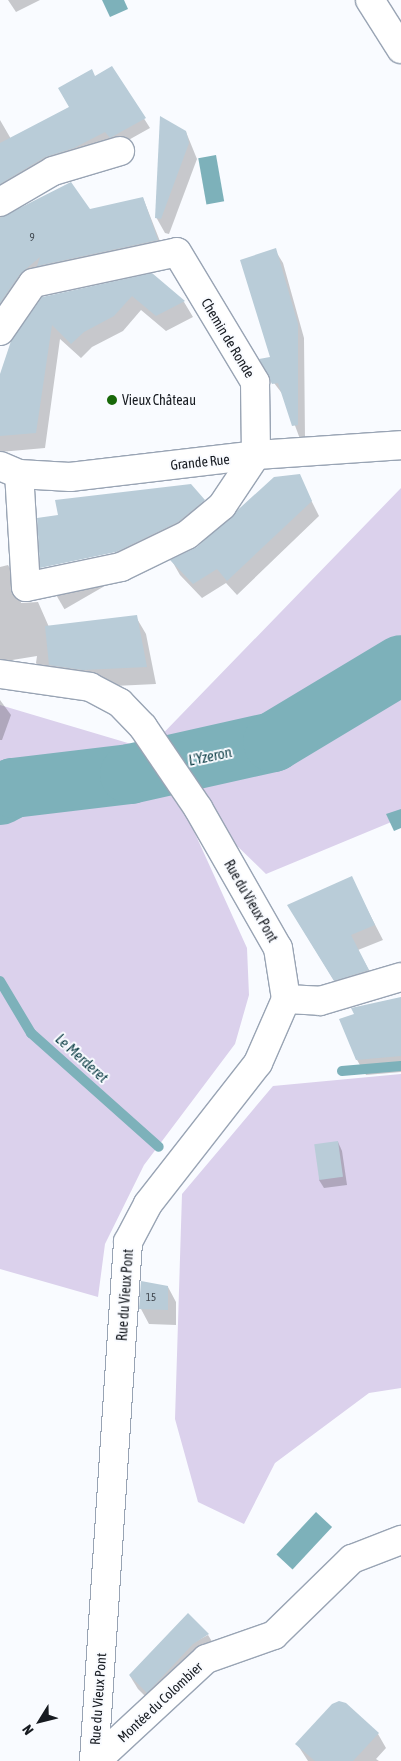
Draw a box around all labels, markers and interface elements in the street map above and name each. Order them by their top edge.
house number: 9 [29,230,35,244]
street label: Chemin de Ronde [198,295,258,381]
place label: Vieux Château [122,392,196,408]
marker: Vieux Château [106,394,118,406]
street label: Grande Rue [169,451,231,473]
water label: L'Yzeron [187,743,233,769]
street label: Rue du Vieux Pont [221,857,281,945]
water label: Le Merderet [52,1030,112,1086]
street label: Rue du Vieux Pont [113,1248,137,1342]
house number: 15 [146,1290,156,1304]
street label: Rue du Vieux Pont [86,1652,110,1746]
street label: Montée du Colombier [114,1658,206,1746]
north arrow [15,1696,65,1746]
text: N [19,1722,37,1738]

